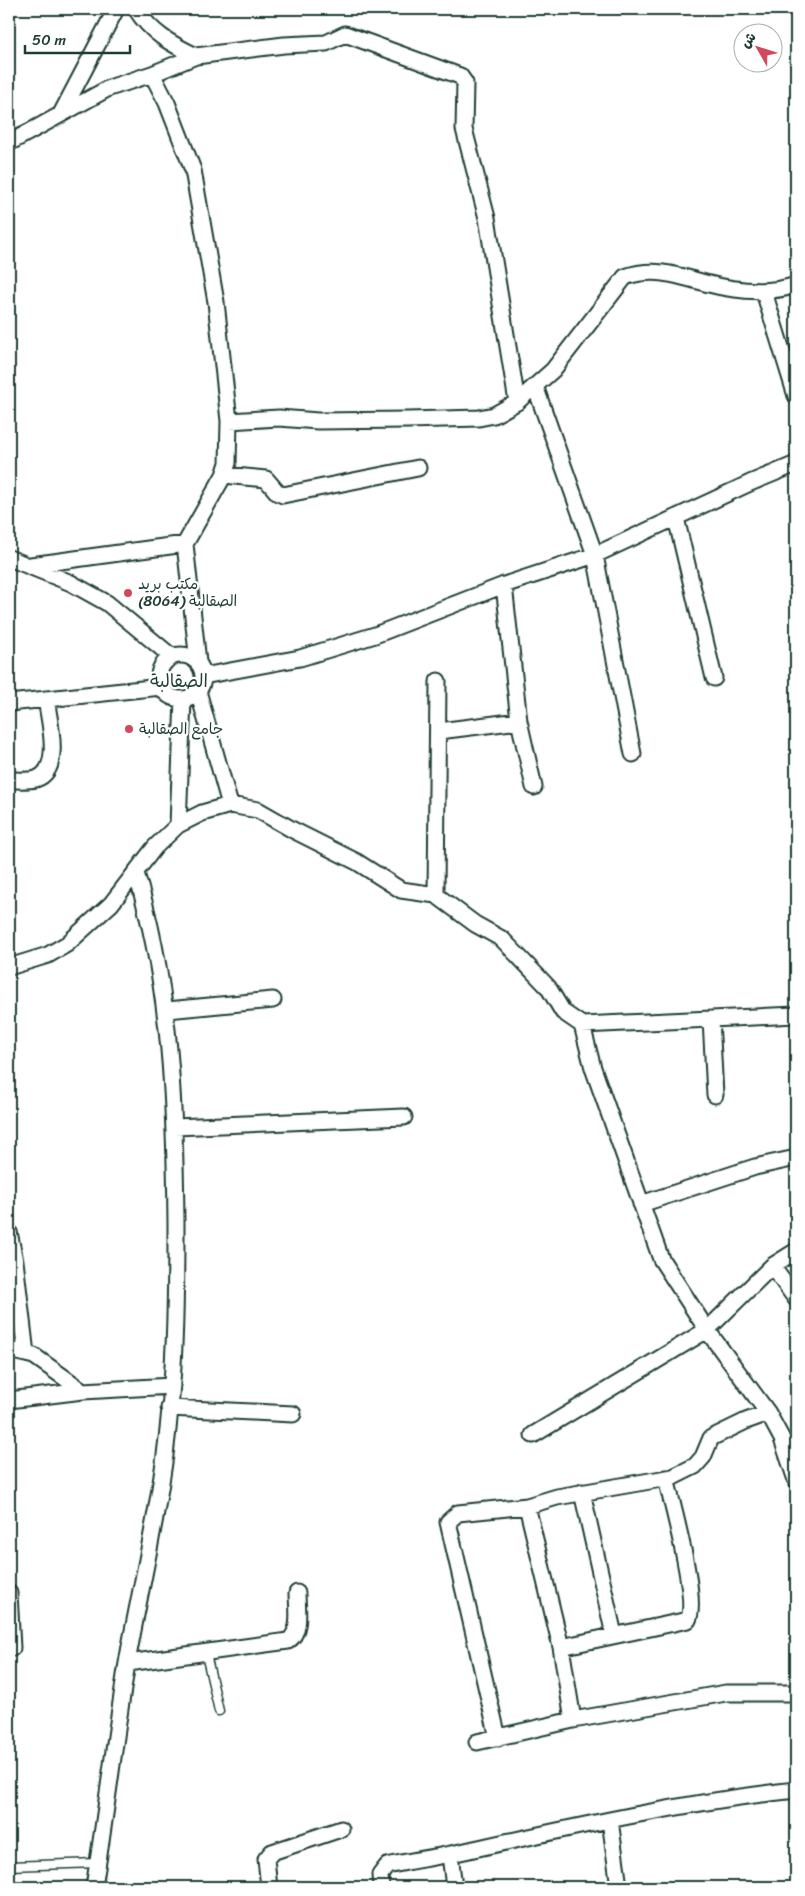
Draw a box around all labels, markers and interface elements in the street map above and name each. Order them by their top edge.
scale bar [25,22,130,54]
north arrow [732,22,782,72]
text: ش [734,26,763,54]
text: 50 m [32,27,67,53]
place label: مكتب بريد الصقالبة (8064) [138,571,237,614]
marker: مكتب بريد الصقالبة (8064) [122,587,134,599]
district label: الصقالبة [150,665,208,697]
place label: جامع الصقالبة [139,716,223,742]
marker: جامع الصقالبة [123,723,135,735]

